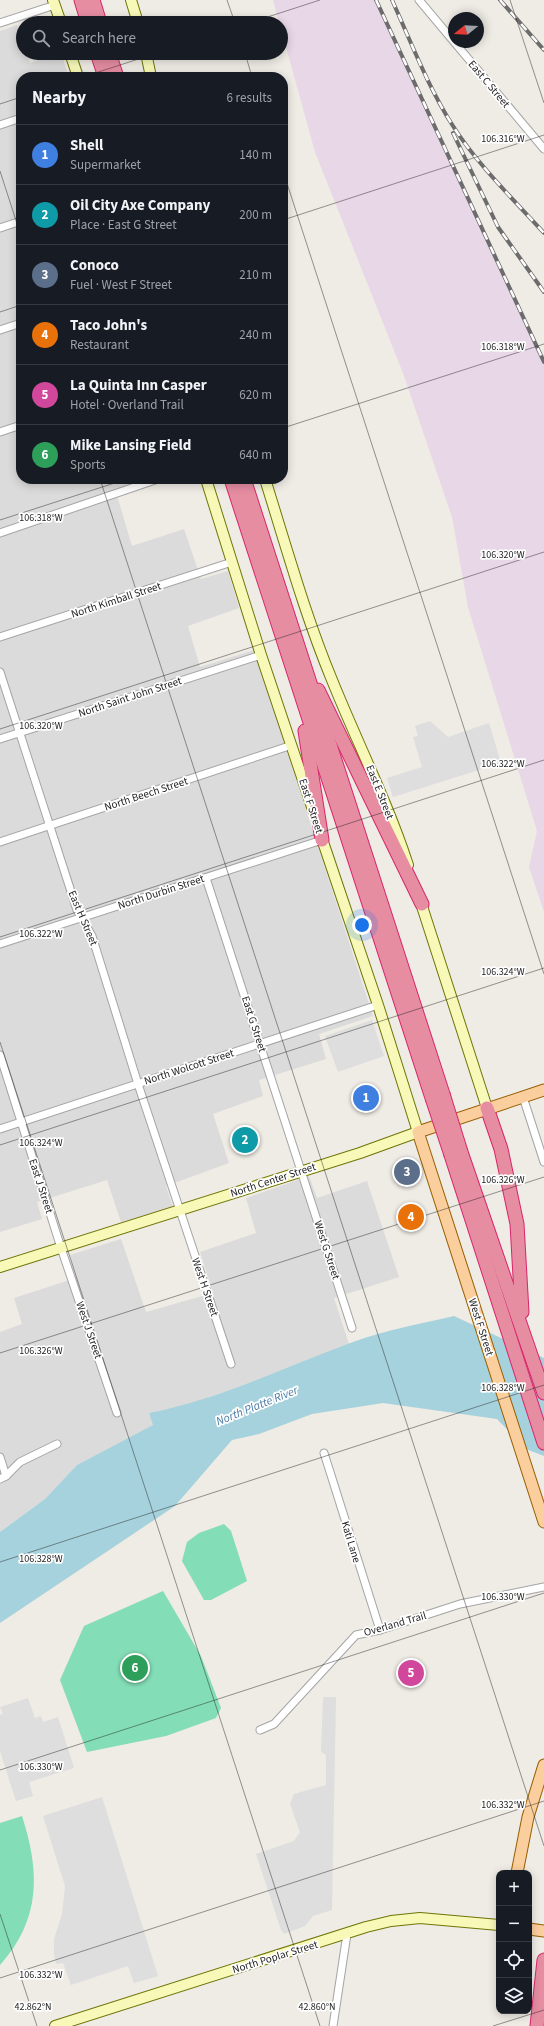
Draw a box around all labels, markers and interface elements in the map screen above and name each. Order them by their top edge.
north arrow [448,12,484,48]
search box [16,16,288,60]
icon: search [30,27,52,49]
text: Search here [62,28,136,49]
street label: East C Street [465,57,513,111]
text: Nearby [32,86,86,110]
text: 6 results [227,89,272,107]
text: 106.316°W [481,132,525,146]
text: Shell [70,135,103,156]
text: 1 [42,146,48,164]
text: 140 m [239,146,272,164]
text: Supermarket [70,156,141,174]
text: Oil City Axe Company [70,195,210,216]
text: 2 [42,206,48,224]
text: 200 m [239,206,272,224]
text: Place · East G Street [70,216,177,234]
text: Conoco [70,255,119,276]
text: 3 [42,266,48,284]
text: 210 m [239,266,272,284]
text: Fuel · West F Street [70,276,172,294]
text: Taco John's [70,315,147,336]
text: 4 [42,326,48,344]
text: 240 m [239,326,272,344]
text: Restaurant [70,336,129,354]
text: 106.318°W [481,340,525,354]
text: La Quinta Inn Casper [70,375,207,396]
text: 5 [42,386,48,404]
text: 620 m [239,386,272,404]
text: Hotel · Overland Trail [70,396,184,414]
text: Mike Lansing Field [70,435,191,456]
text: 6 [42,446,48,464]
text: 640 m [239,446,272,464]
text: Sports [70,456,105,474]
text: 106.318°W [19,511,63,525]
text: 106.320°W [481,548,525,562]
street label: North Kimball Street [69,578,163,622]
street label: North Saint John Street [76,673,184,721]
text: 106.320°W [19,719,63,733]
text: 106.322°W [481,757,525,771]
street label: East E Street [362,763,398,822]
street label: North Beech Street [102,773,190,815]
street label: East F Street [295,777,327,836]
street label: North Durbin Street [116,871,206,913]
street label: East H Street [65,888,101,948]
your location [352,915,372,935]
text: 106.322°W [19,927,63,941]
text: 106.324°W [481,965,525,979]
street label: East G Street [238,994,270,1054]
street label: North Wolcott Street [142,1045,236,1089]
pin: 1 [353,1083,379,1113]
pin: 2 [232,1125,258,1155]
text: 106.324°W [19,1136,63,1150]
street label: East J Street [25,1157,57,1216]
pin: 3 [394,1157,420,1187]
street label: North Center Street [228,1159,318,1201]
text: 106.326°W [481,1173,525,1187]
pin: 4 [398,1202,424,1232]
street label: West G Street [310,1219,344,1282]
street label: West H Street [188,1256,222,1319]
street label: West F Street [465,1296,497,1358]
street label: West J Street [72,1299,106,1361]
text: 106.326°W [19,1344,63,1358]
text: 106.328°W [481,1381,525,1395]
water label: North Platte River [214,1382,301,1430]
street label: Kati Lane [338,1519,365,1565]
text: 106.328°W [19,1552,63,1566]
text: 106.330°W [481,1590,525,1604]
street label: Overland Trail [362,1608,428,1640]
pin: 6 [122,1653,148,1683]
pin: 5 [398,1658,424,1688]
text: 106.330°W [19,1760,63,1774]
text: 106.332°W [481,1798,525,1812]
map controls [496,1870,532,2014]
button: + [496,1870,532,1906]
button: − [496,1906,532,1942]
street label: North Poplar Street [230,1937,320,1977]
button: locate [496,1942,532,1978]
text: 106.332°W [19,1968,63,1982]
button: layers [496,1978,532,2014]
text: 42.862°N [14,2000,52,2014]
text: 42.860°N [298,2000,336,2014]

